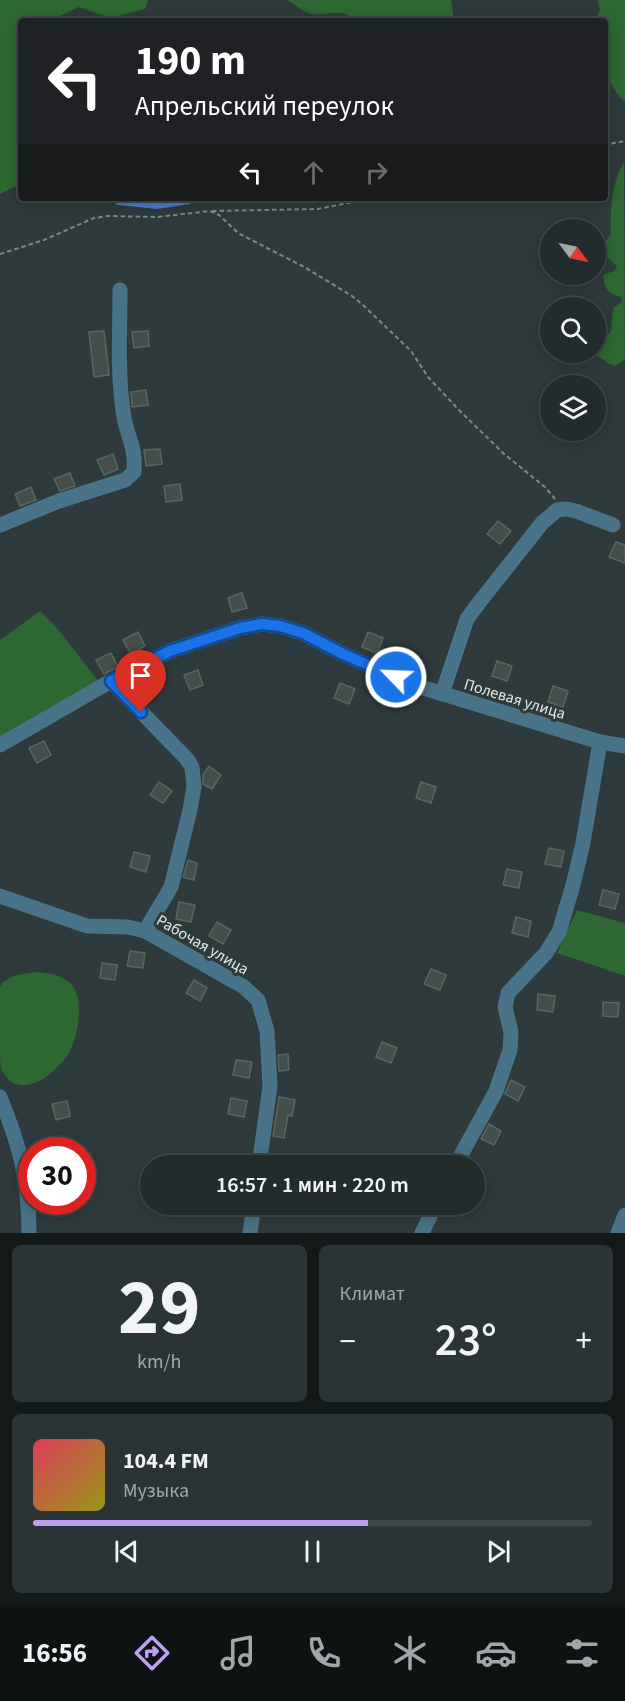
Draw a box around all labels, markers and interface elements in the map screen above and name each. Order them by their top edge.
text: 190 m [135,31,246,91]
icon: left [36,42,114,120]
text: Апрельский переулок [135,87,394,126]
icon: left [234,156,267,189]
icon: ahead [297,156,330,189]
icon: right [360,156,393,189]
north arrow [540,219,606,285]
map controls [540,219,606,441]
button: search [540,297,606,363]
button: layers [540,375,606,441]
position arrow [364,645,428,709]
pin [115,650,166,712]
icon: arrive [124,659,157,692]
street label: Полевая улица [461,673,568,725]
street label: Рабочая улица [152,909,253,980]
speed limit sign: 30 [18,1137,96,1215]
text: 16:57 · 1 мин · 220 m [216,1169,409,1201]
text: 29 [118,1253,200,1364]
text: Климат [340,1280,405,1308]
text: 23° [435,1309,497,1373]
text: − [340,1318,356,1365]
text: + [576,1318,592,1365]
text: km/h [137,1348,181,1376]
text: 104.4 FM [123,1445,209,1477]
text: Музыка [123,1477,189,1505]
icon: previous [110,1535,143,1568]
icon: pause [296,1535,329,1568]
icon: next [482,1535,515,1568]
icon: directions [131,1632,173,1674]
icon: music [217,1632,259,1674]
icon: phone [303,1632,345,1674]
icon: climate [389,1632,431,1674]
icon: car [475,1632,517,1674]
icon: filters [561,1632,603,1674]
text: 16:56 [22,1634,87,1673]

